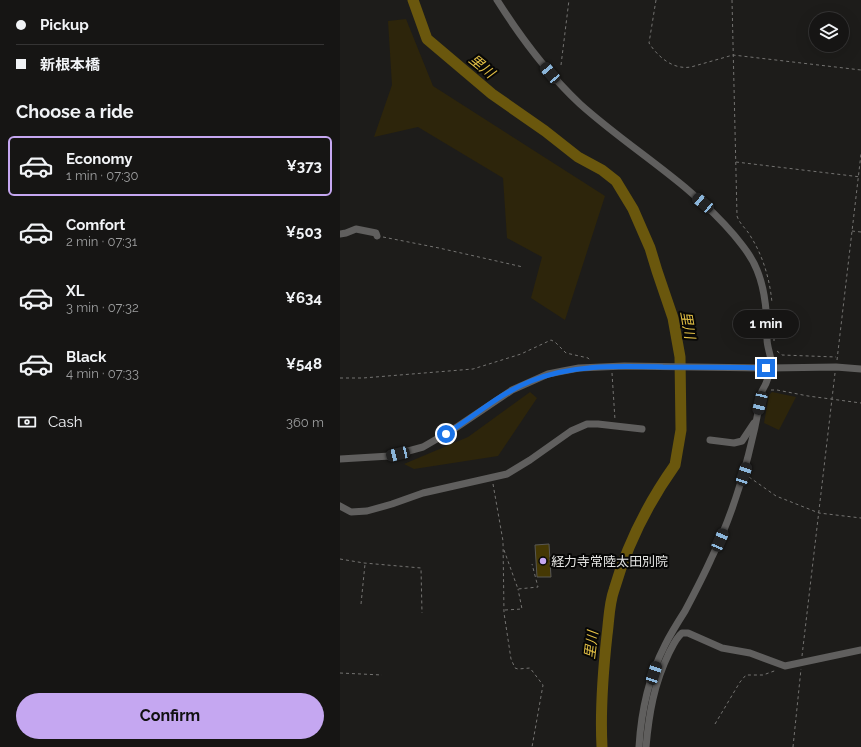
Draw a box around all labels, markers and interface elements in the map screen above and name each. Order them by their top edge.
map controls [809,12,849,52]
button: layers [809,12,849,52]
text: Pickup [40,16,89,34]
water label: 里川 [466,51,499,82]
text: 新根本橋 [40,56,100,74]
car [538,60,562,86]
text: Choose a ride [16,101,134,122]
icon: car [18,148,54,184]
text: Economy [66,150,133,168]
text: ¥373 [286,157,322,175]
text: 1 min · 07:30 [66,168,138,183]
car [690,191,716,215]
icon: car [18,214,54,250]
text: Comfort [66,216,125,234]
text: ¥503 [285,223,322,241]
text: 2 min · 07:31 [66,234,137,249]
icon: car [18,280,54,316]
text: XL [66,282,84,300]
text: ¥634 [285,289,322,307]
text: 3 min · 07:32 [66,300,139,315]
water label: 里川 [678,310,699,342]
callout: 1 min [733,310,799,338]
text: 1 min [750,316,782,331]
icon: car [18,346,54,382]
text: Black [66,348,106,366]
text: ¥548 [285,355,322,373]
route end [757,359,775,377]
text: 4 min · 07:33 [66,366,139,381]
car [751,390,769,416]
icon: cash [16,411,38,433]
text: Cash [48,413,82,431]
text: 360 m [286,415,324,430]
route start [437,425,455,443]
car [385,445,411,463]
car [735,461,753,487]
car [710,527,730,553]
place label: 経力寺常陸太田別院 [551,554,668,569]
marker: 経力寺常陸太田別院 [538,556,548,566]
water label: 里川 [581,628,601,660]
car [645,660,663,686]
button: Confirm [16,693,324,739]

